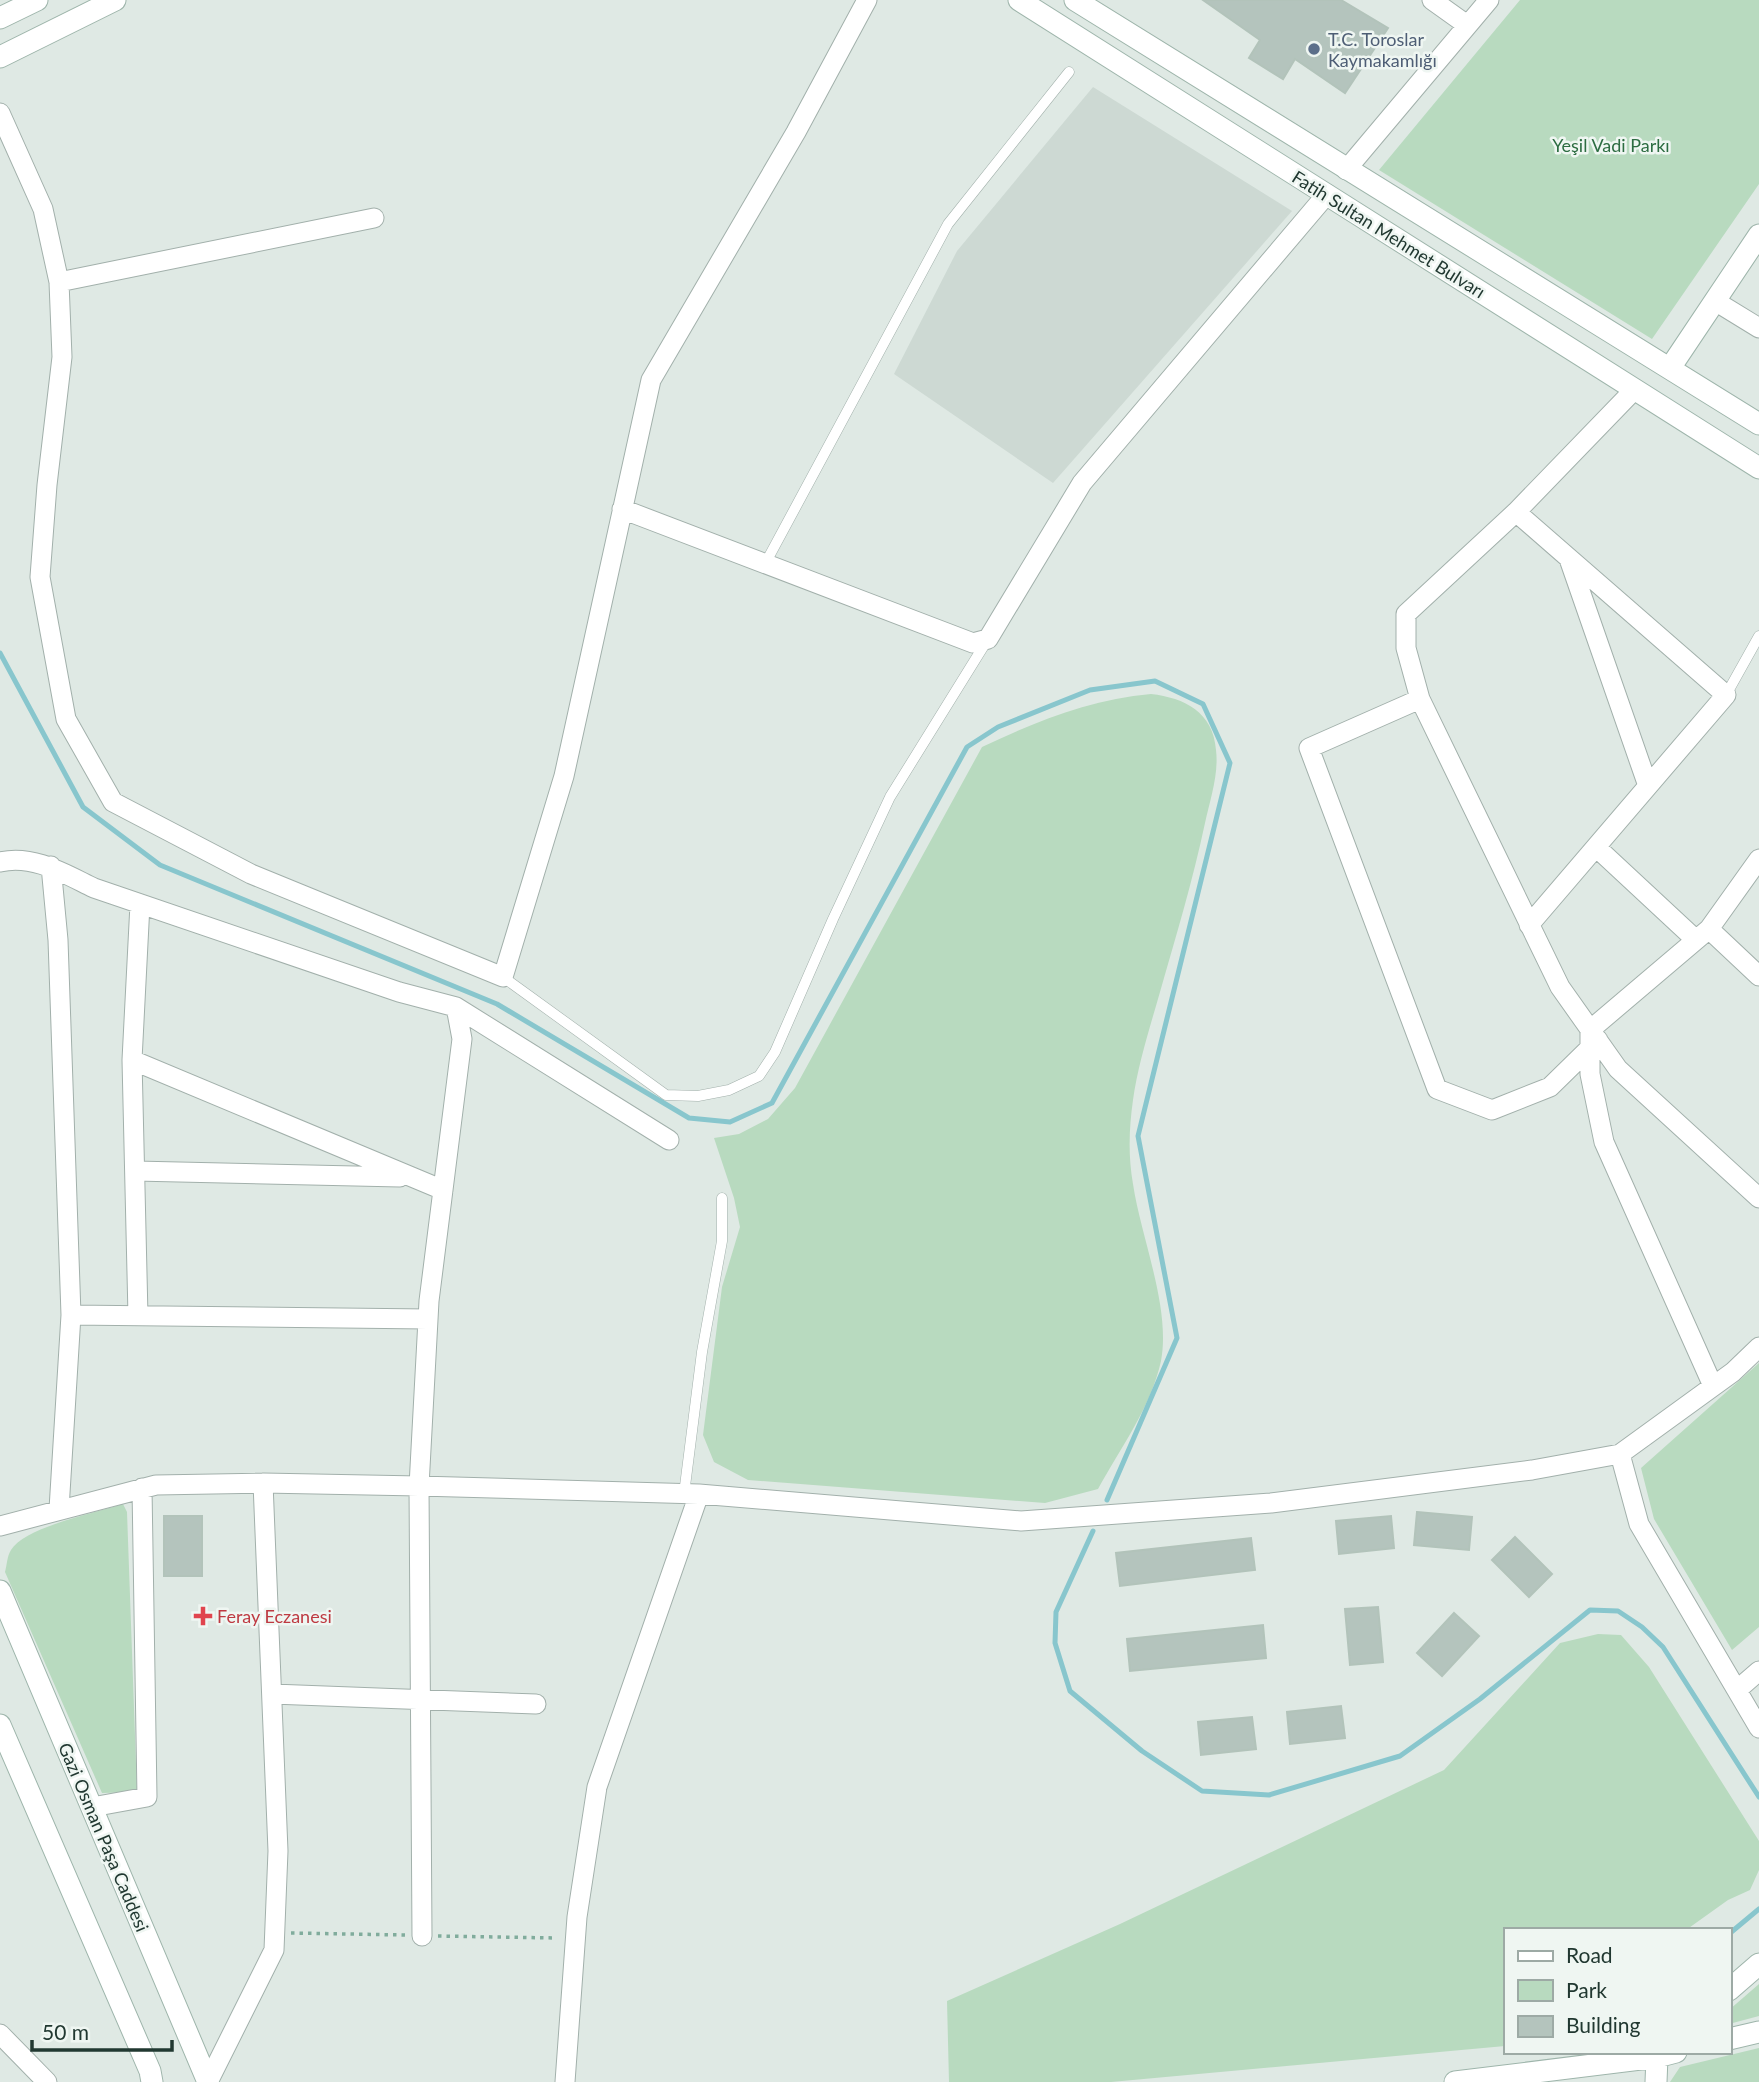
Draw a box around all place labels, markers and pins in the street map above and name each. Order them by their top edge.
place label: T.C. Toroslar Kaymakamlığı [1328,28,1437,71]
marker: T.C. Toroslar Kaymakamlığı [1306,41,1322,57]
place label: Feray Eczanesi [217,1605,332,1627]
marker: Feray Eczanesi [195,1608,211,1624]

